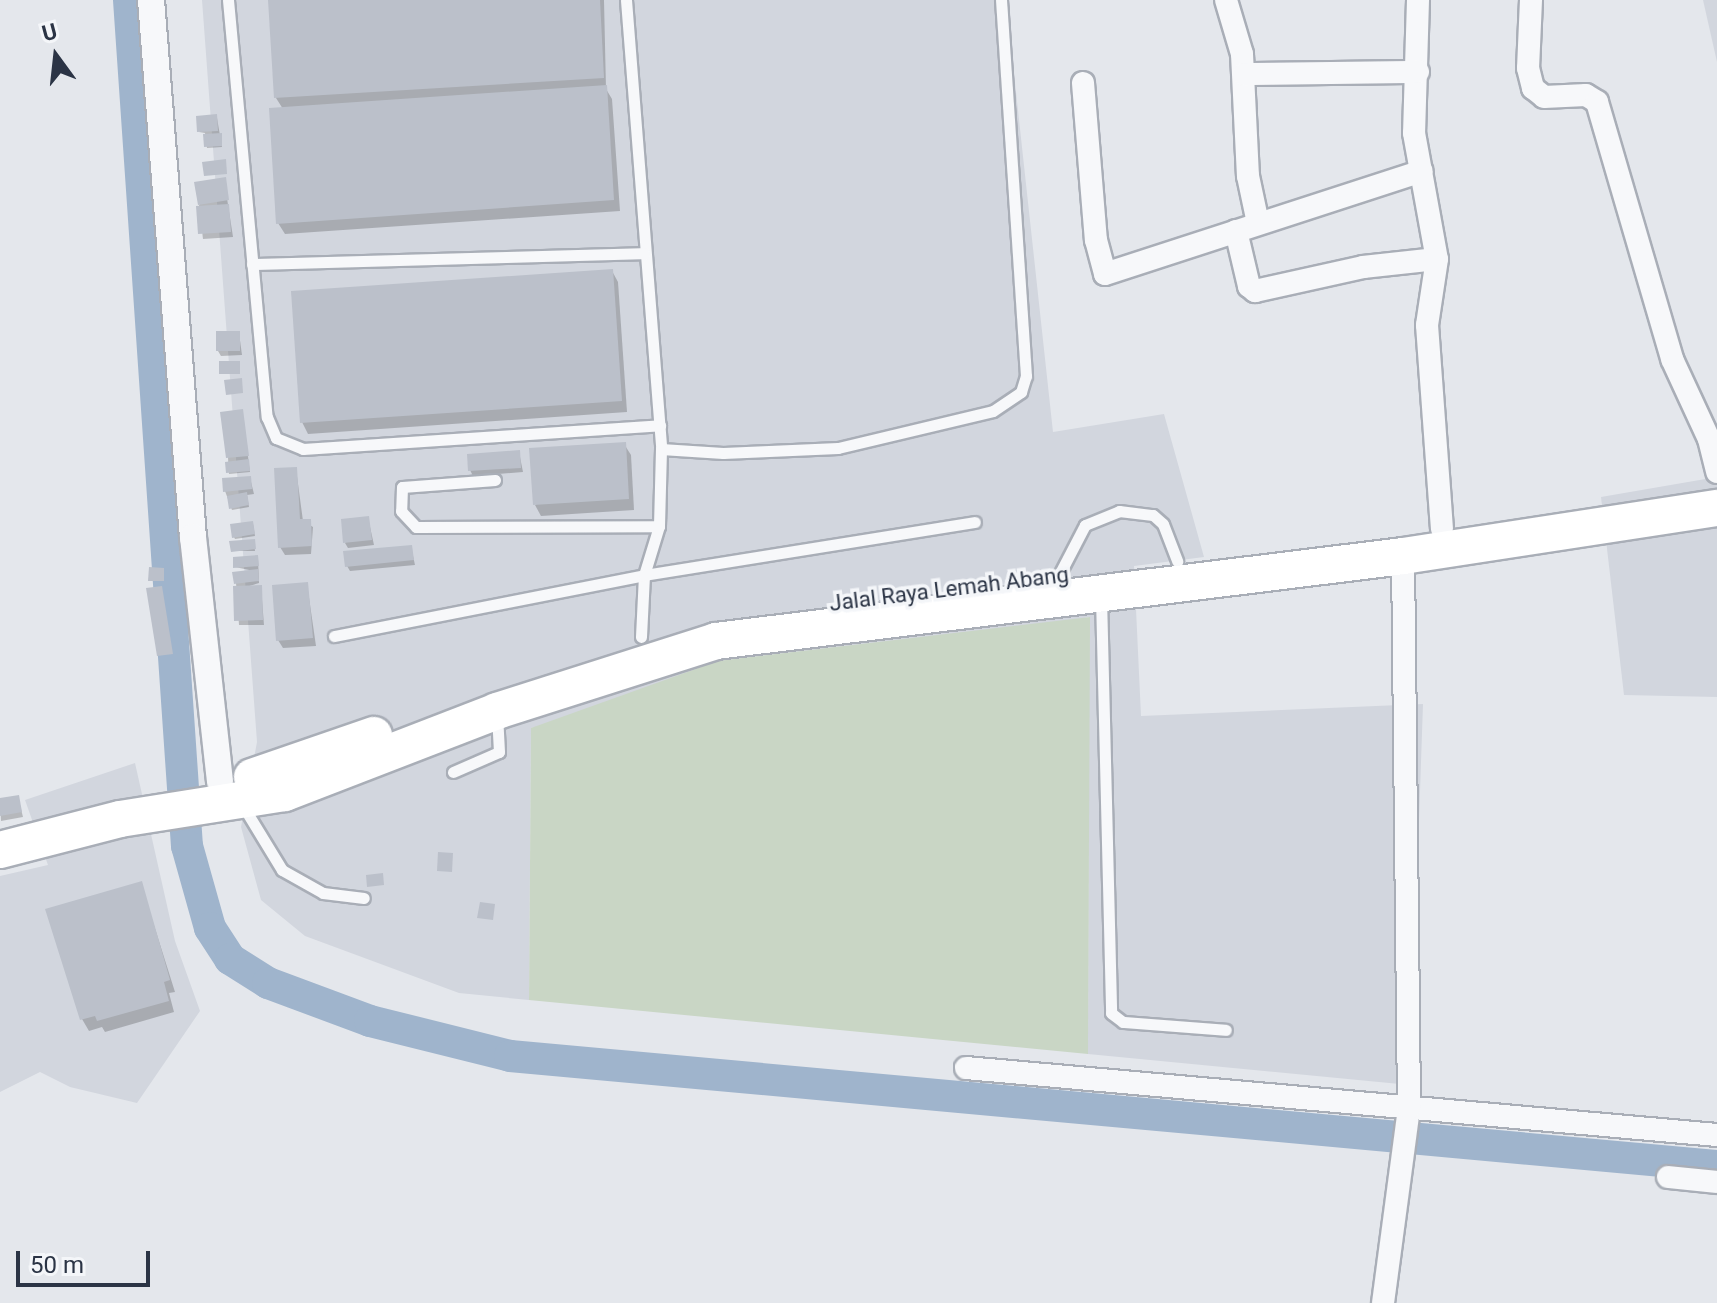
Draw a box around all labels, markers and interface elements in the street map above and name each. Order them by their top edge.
north arrow [16,16,96,96]
text: U [39,18,60,46]
street label: Jalal Raya Lemah Abang [828,561,1070,617]
scale bar [20,1235,154,1285]
text: 50 m [30,1251,84,1279]

